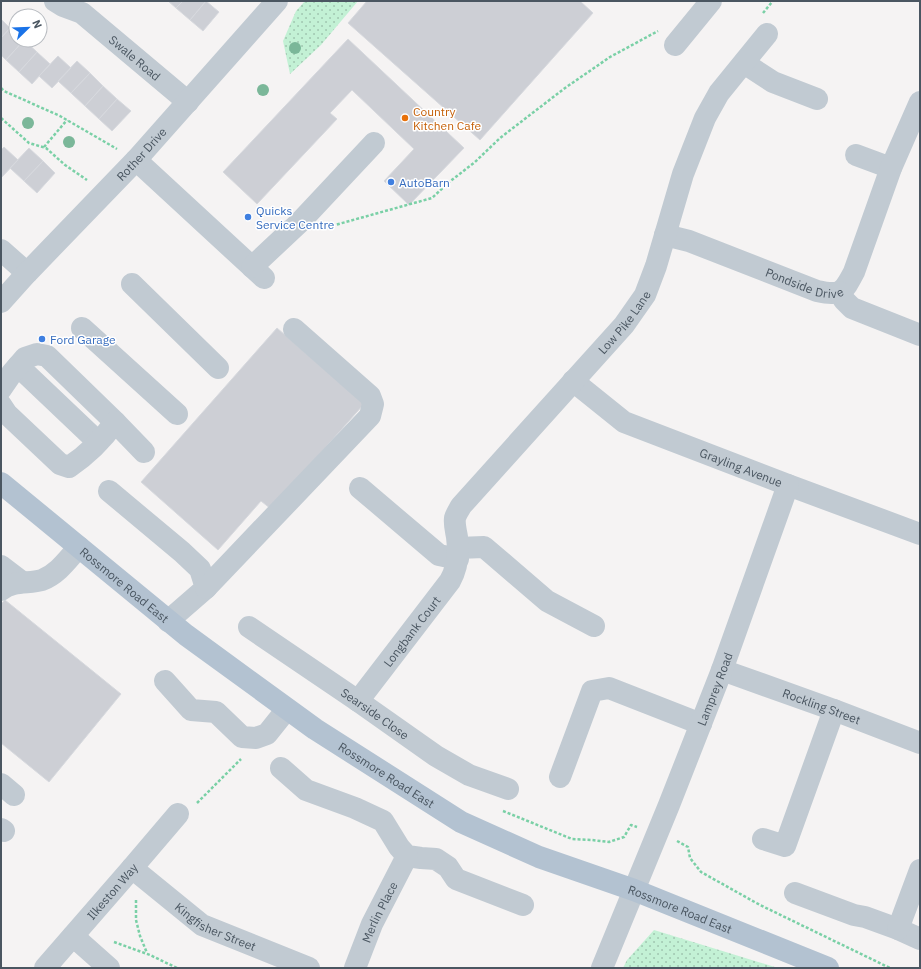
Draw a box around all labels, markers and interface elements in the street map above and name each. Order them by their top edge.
north arrow [8,8,48,48]
text: N [29,18,45,31]
street label: Swale Road [106,32,164,84]
place label: Country Kitchen Cafe [413,104,482,133]
marker: Country Kitchen Cafe [400,113,410,123]
street label: Rother Drive [113,124,169,184]
place label: AutoBarn [399,175,450,190]
marker: AutoBarn [386,177,396,187]
place label: Quicks Service Centre [256,203,335,232]
marker: Quicks Service Centre [243,212,253,222]
street label: Pondside Drive [763,264,846,301]
street label: Low Pike Lane [594,288,654,357]
place label: Ford Garage [50,332,116,347]
marker: Ford Garage [37,334,47,344]
street label: Grayling Avenue [698,444,785,490]
street label: Rossmore Road East [77,544,172,626]
street label: Longbank Court [380,593,443,669]
street label: Lamprey Road [693,650,735,728]
street label: Searside Close [338,684,413,743]
street label: Rockling Street [781,685,863,727]
street label: Rossmore Road East [336,739,437,811]
street label: Ilkeston Way [83,860,141,922]
street label: Merlin Place [358,878,400,945]
street label: Rossmore Road East [626,881,734,936]
street label: Kingfisher Street [172,899,258,954]

